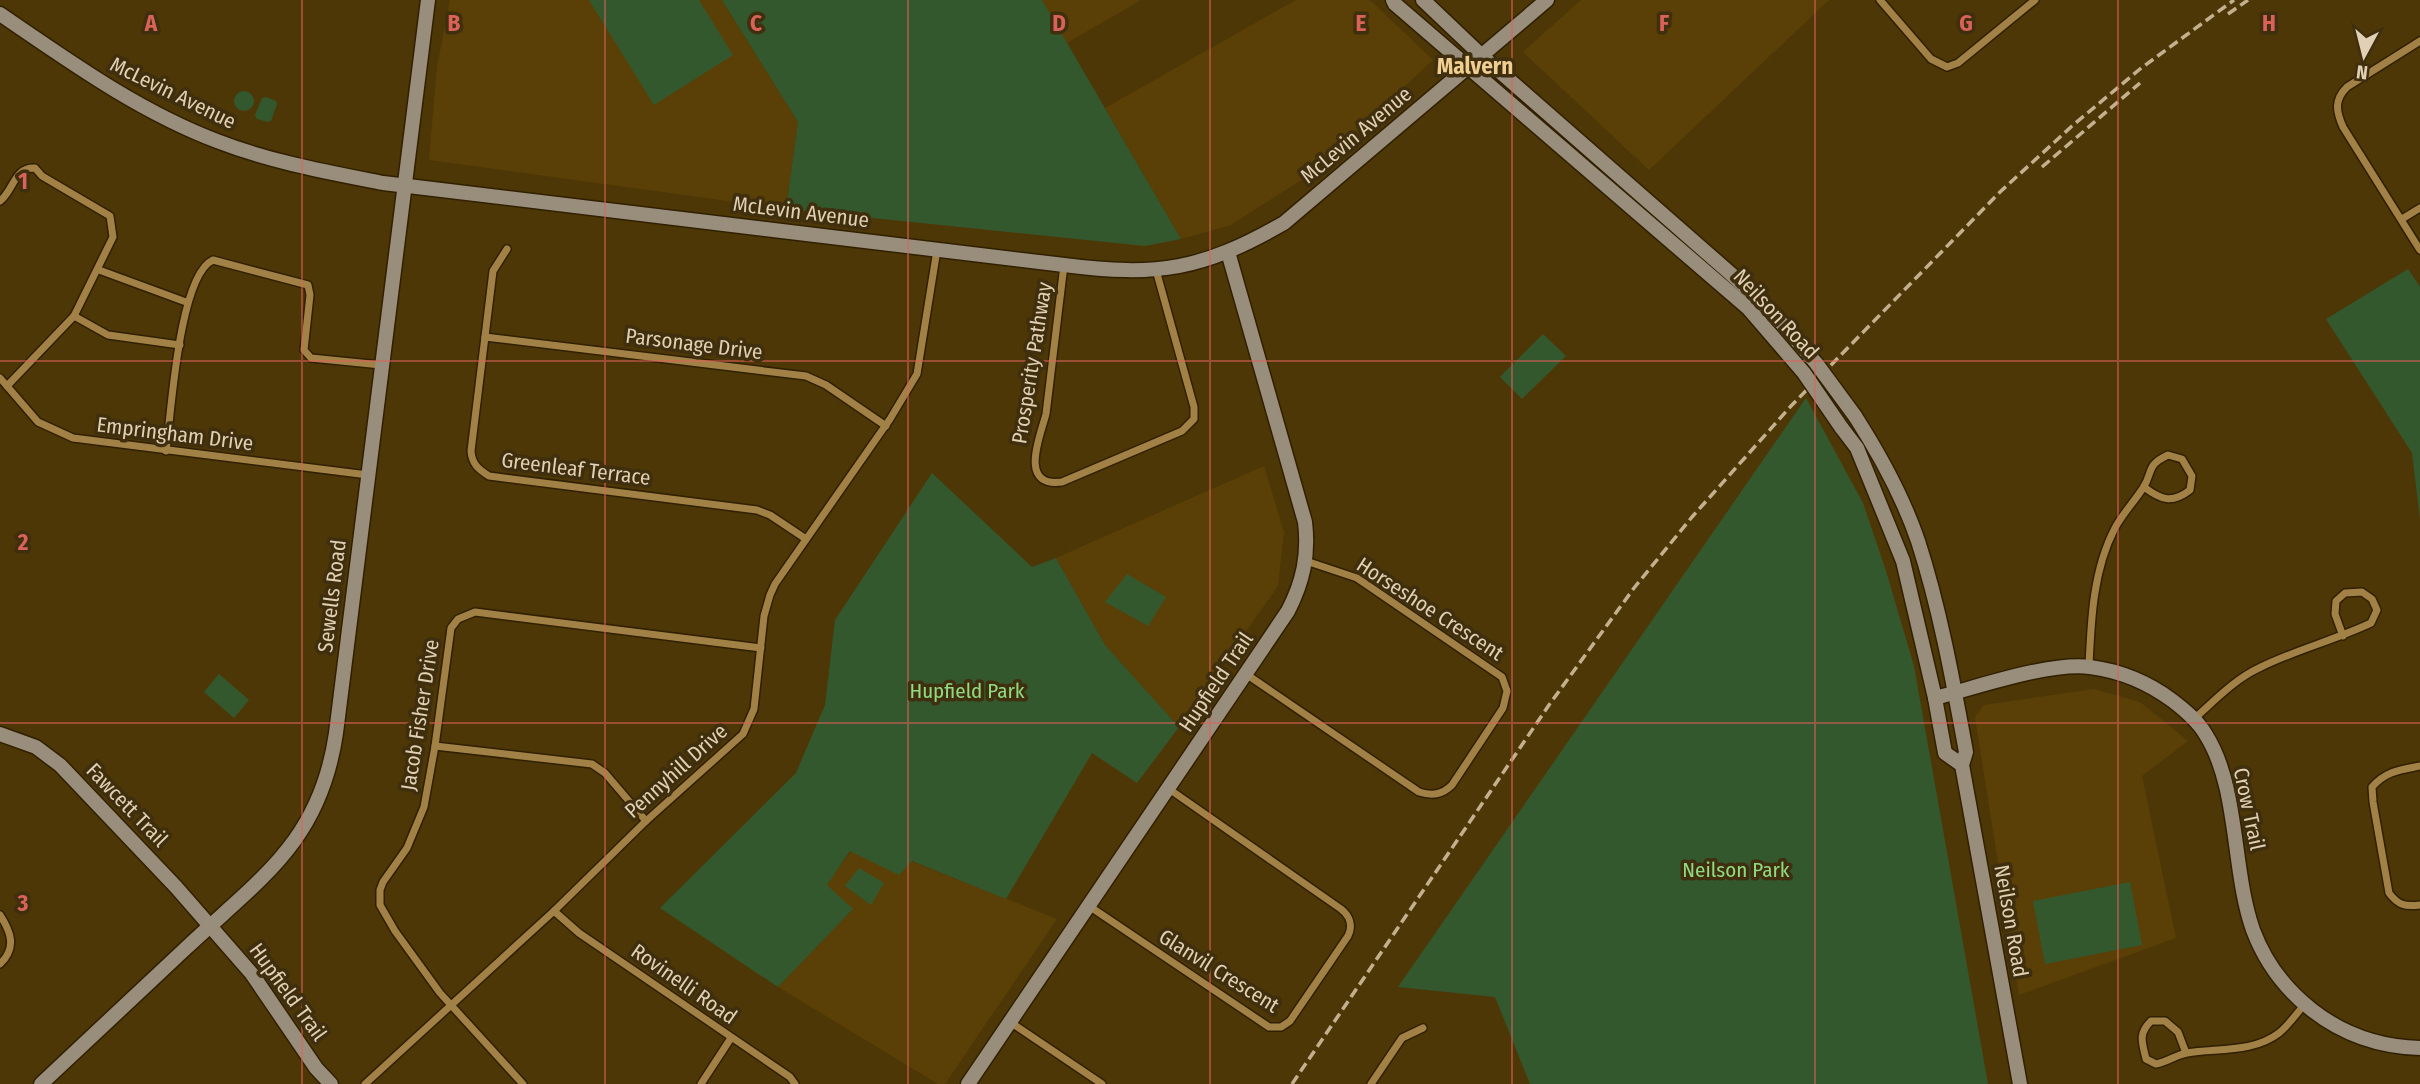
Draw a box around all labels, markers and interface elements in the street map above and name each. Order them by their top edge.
text: A [144,9,158,37]
text: B [448,9,461,37]
text: C [750,9,762,37]
text: D [1052,9,1066,37]
text: E [1356,9,1367,37]
text: F [1659,9,1669,37]
text: G [1959,9,1973,37]
text: H [2262,9,2276,37]
north arrow [2329,21,2399,91]
street label: McLevin Avenue [106,51,240,135]
district label: Malvern [1437,52,1513,80]
text: N [2355,60,2369,84]
street label: McLevin Avenue [1295,81,1417,189]
text: 1 [18,167,28,195]
street label: McLevin Avenue [732,191,870,233]
street label: Neilson Road [1728,264,1824,364]
street label: Prosperity Pathway [1006,280,1058,446]
street label: Parsonage Drive [624,323,764,365]
street label: Empringham Drive [95,412,255,456]
street label: Greenleaf Terrace [500,447,652,491]
text: 2 [17,528,29,556]
street label: Sewells Road [312,538,352,654]
street label: Horseshoe Crescent [1352,552,1508,666]
street label: Hupfield Trail [1173,627,1259,737]
street label: Jacob Fisher Drive [395,638,445,792]
park label: Hupfield Park [909,678,1025,704]
street label: Pennyhill Drive [619,718,733,824]
street label: Fawcett Trail [81,758,174,853]
street label: Crow Trail [2228,765,2271,853]
park label: Neilson Park [1682,857,1790,883]
street label: Neilson Road [1988,863,2034,979]
text: 3 [17,889,29,917]
street label: Glanvil Crescent [1154,924,1284,1018]
street label: Hupfield Trail [244,938,333,1046]
street label: Rovinelli Road [626,938,742,1030]

